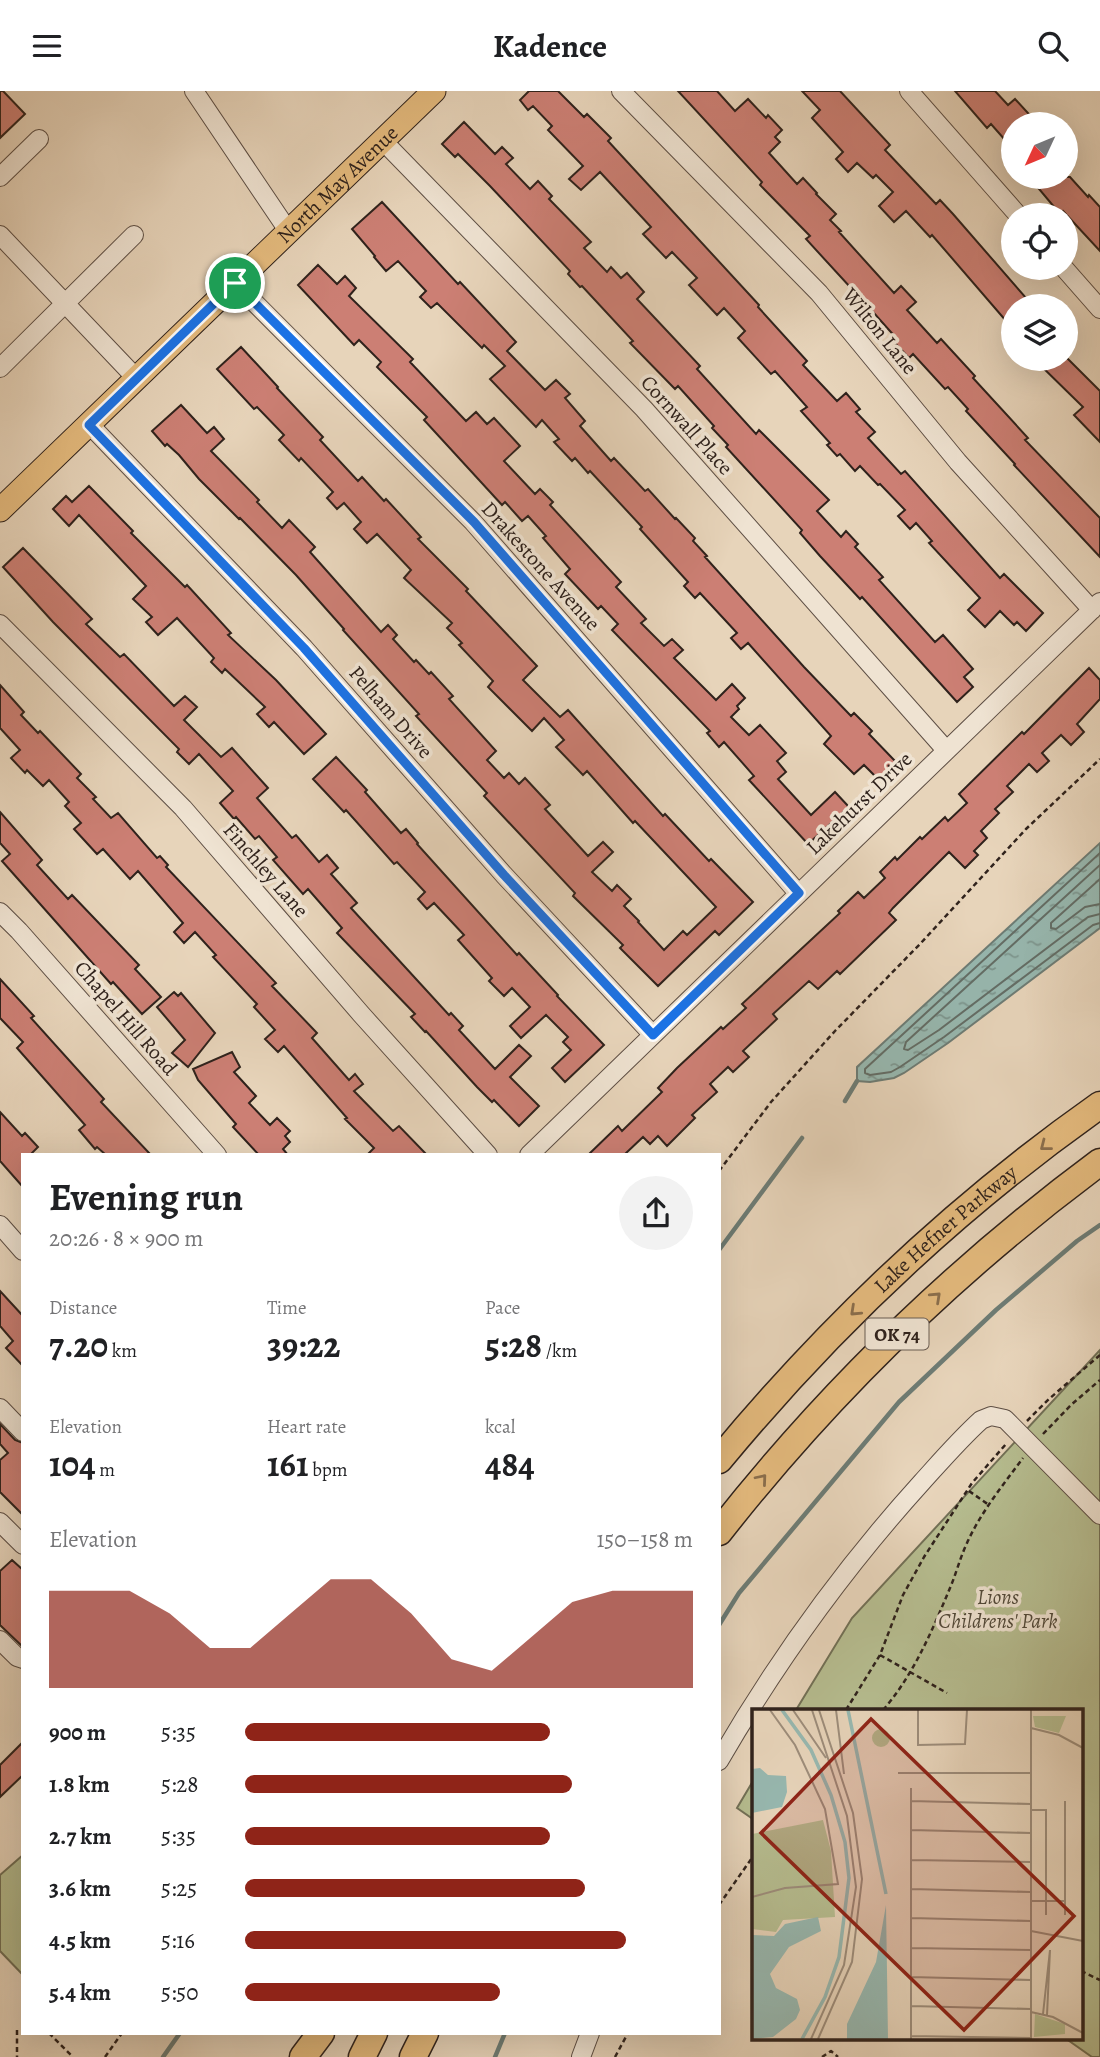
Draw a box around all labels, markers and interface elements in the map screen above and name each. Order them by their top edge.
text: Kadence [493,24,607,68]
icon: menu [28,27,66,65]
icon: search [1034,27,1072,65]
north arrow [1001,112,1078,189]
map controls [1001,112,1078,371]
street label: North May Avenue [271,119,404,249]
button: locate [1001,203,1078,280]
pin [205,253,265,313]
icon: arrive [216,264,254,302]
street label: Wilton Lane [836,281,924,380]
button: layers [1001,294,1078,371]
street label: Cornwall Place [635,369,739,481]
street label: Drakestone Avenue [475,495,607,637]
street label: Pelham Drive [343,659,439,765]
street label: Lakehurst Drive [800,745,918,861]
street label: Finchley Lane [217,817,315,923]
street label: Chapel Hill Road [68,955,184,1082]
one-way arrow [1041,1138,1054,1150]
street label: Lake Hefner Parkway [868,1158,1023,1299]
text: Evening run [49,1171,243,1223]
button: share [619,1176,693,1250]
text: 20:26 · 8 × 900 m [49,1223,203,1254]
one-way arrow [928,1293,941,1305]
text: Distance [49,1295,117,1321]
text: Time [267,1295,306,1321]
text: Pace [485,1295,520,1321]
one-way arrow [850,1303,863,1316]
road number: OK 74 [866,1319,928,1350]
text: 7.20 [49,1321,108,1369]
text: 39:22 [267,1321,340,1369]
text: 5:28 [485,1321,542,1369]
text: km [108,1338,137,1364]
text: /km [542,1338,577,1364]
text: Elevation [49,1414,122,1440]
text: Heart rate [267,1414,346,1440]
text: kcal [485,1414,515,1440]
text: 104 [49,1440,96,1488]
text: 161 [267,1440,308,1488]
text: 484 [485,1440,535,1488]
text: m [96,1457,115,1483]
text: bpm [308,1457,348,1483]
one-way arrow [754,1475,766,1488]
text: Elevation [49,1524,137,1555]
text: 150–158 m [596,1524,693,1555]
park label: Lions Childrens' Park [938,1583,1058,1635]
inset map [752,1709,1082,2039]
text: 900 m [49,1717,106,1748]
text: 5:35 [161,1717,196,1748]
text: 1.8 km [49,1769,110,1800]
text: 5:28 [161,1769,198,1800]
text: 2.7 km [49,1821,111,1852]
text: 5:35 [161,1821,196,1852]
text: 3.6 km [49,1873,111,1904]
text: 5:25 [161,1873,197,1904]
text: 4.5 km [49,1925,111,1956]
text: 5:16 [161,1925,195,1956]
text: 5.4 km [49,1977,111,2008]
text: 5:50 [161,1977,199,2008]

